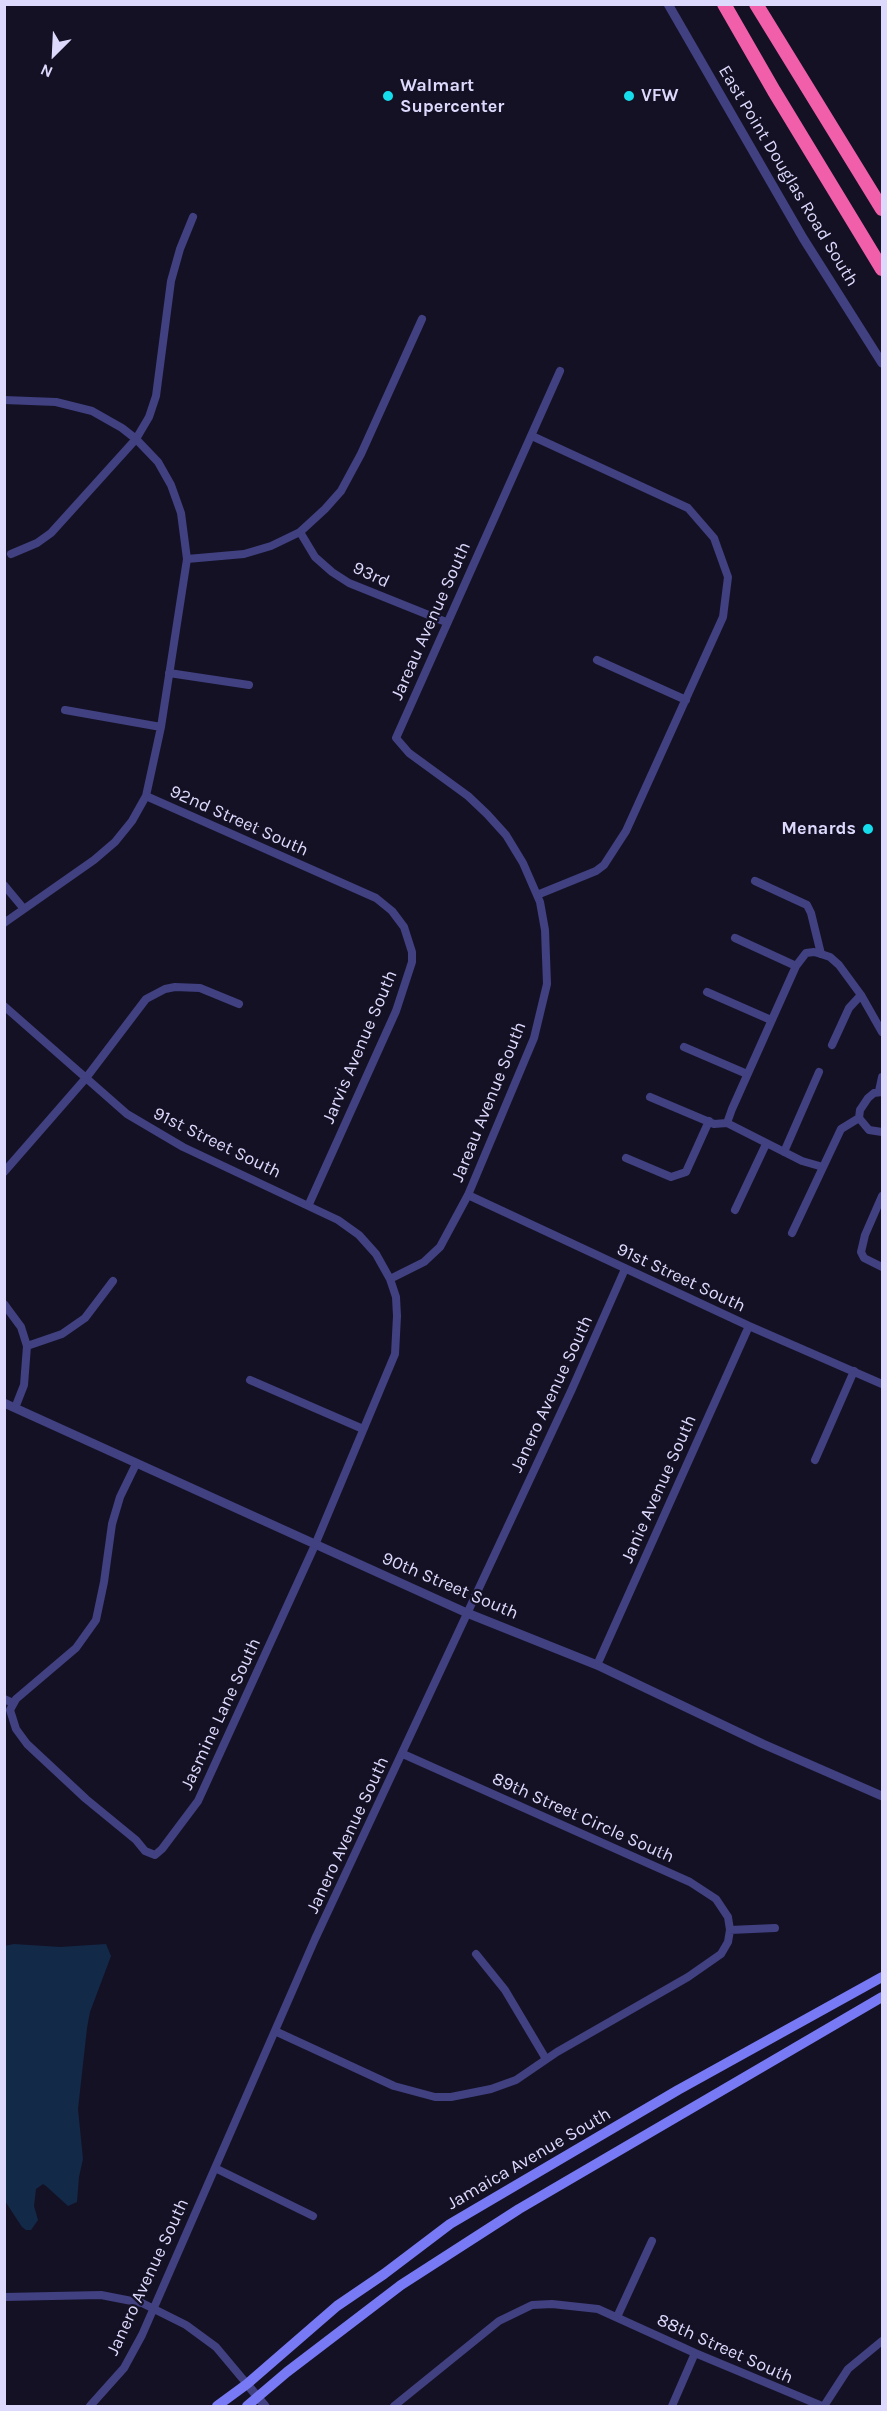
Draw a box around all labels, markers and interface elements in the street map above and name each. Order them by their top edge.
north arrow [24,24,84,84]
text: N [37,60,56,82]
street label: East Point Douglas Road South [713,62,863,290]
place label: Walmart Supercenter [400,75,504,118]
place label: VFW [641,85,679,107]
marker: Walmart Supercenter [381,89,395,103]
marker: VFW [622,89,636,103]
street label: Jareau Avenue South [386,539,476,703]
street label: 93rd [349,557,393,593]
street label: 92nd Street South [166,781,312,861]
place label: Menards [781,818,856,840]
marker: Menards [861,822,875,836]
street label: Jarvis Avenue South [318,967,402,1127]
street label: Jareau Avenue South [447,1019,531,1185]
street label: 91st Street South [149,1103,285,1183]
street label: 91st Street South [613,1239,749,1317]
street label: Janero Avenue South [506,1312,598,1476]
street label: Janie Avenue South [617,1412,701,1566]
street label: 90th Street South [379,1548,521,1624]
street label: Jasmine Lane South [176,1635,266,1793]
street label: Janero Avenue South [302,1753,394,1917]
street label: 89th Street Circle South [489,1768,677,1868]
street label: Jamaica Avenue South [443,2103,615,2215]
street label: Janero Avenue South [102,2195,194,2359]
street label: 88th Street South [653,2309,797,2389]

